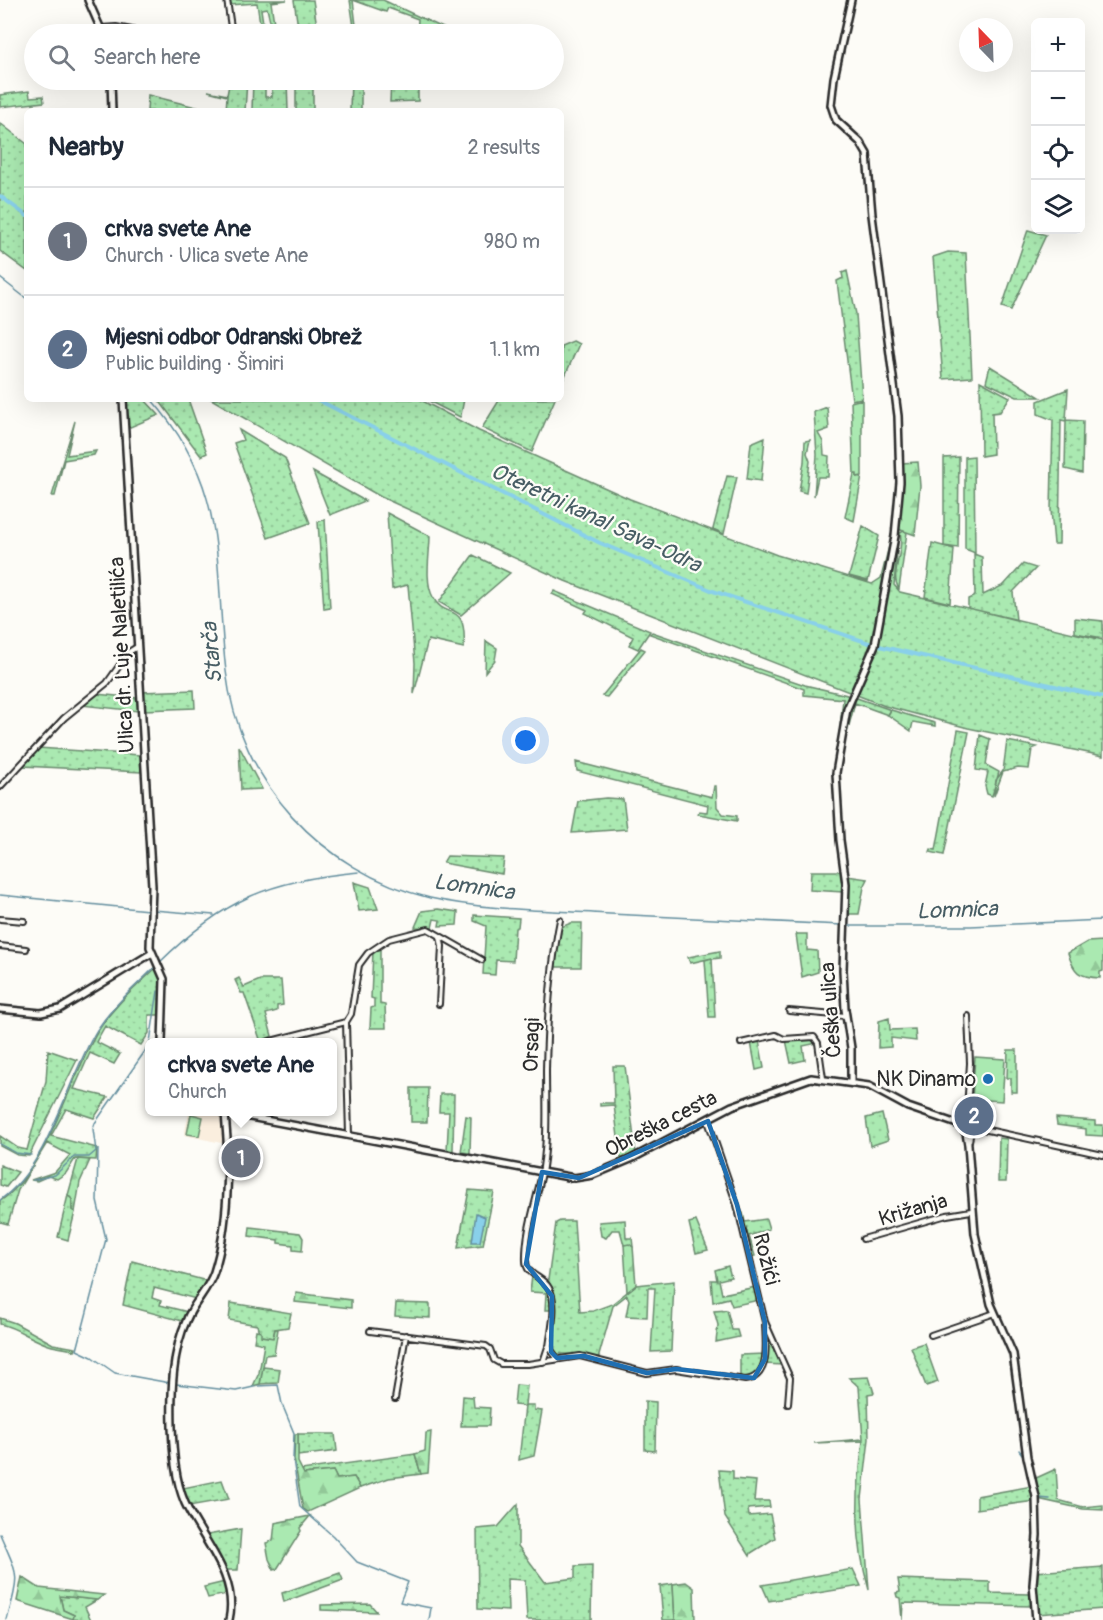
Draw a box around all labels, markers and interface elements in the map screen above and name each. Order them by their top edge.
north arrow [959,18,1013,72]
map controls [1031,18,1085,234]
button: + [1031,18,1085,72]
search box [24,24,564,90]
icon: search [45,41,78,74]
text: Search here [93,43,200,71]
button: − [1031,72,1085,126]
button: locate [1031,126,1085,180]
text: Nearby [48,131,124,163]
text: 2 results [468,135,540,160]
button: layers [1031,180,1085,234]
text: crkva svete Ane [105,215,251,243]
text: 1 [64,229,71,254]
text: 980 m [484,229,540,254]
text: Church · Ulica svete Ane [105,243,308,268]
text: Mjesni odbor Odranski Obrež [105,323,362,351]
text: 2 [62,337,73,362]
text: 1.1 km [490,337,540,362]
text: Public building · Šimiri [105,351,284,376]
water label: Oteretni kanal Sava-Odra [486,457,707,580]
street label: Ulica dr. Luje Naletilića [103,556,141,754]
water label: Starča [195,619,229,685]
your location [511,726,540,755]
water label: Lomnica [432,868,518,907]
water label: Lomnica [916,895,1000,925]
street label: Češka ulica [813,961,848,1059]
street label: Orsagi [518,1017,546,1073]
popup [145,1038,337,1116]
text: crkva svete Ane [168,1051,314,1079]
place label: NK Dinamo [876,1066,976,1093]
marker: NK Dinamo [981,1072,995,1086]
text: Church [168,1079,227,1104]
street label: Obreška cesta [600,1084,722,1164]
pin: 2 [954,1094,994,1138]
pin: 1 [222,1136,260,1180]
street label: Križanja [875,1187,951,1233]
street label: Rožići [747,1230,786,1288]

